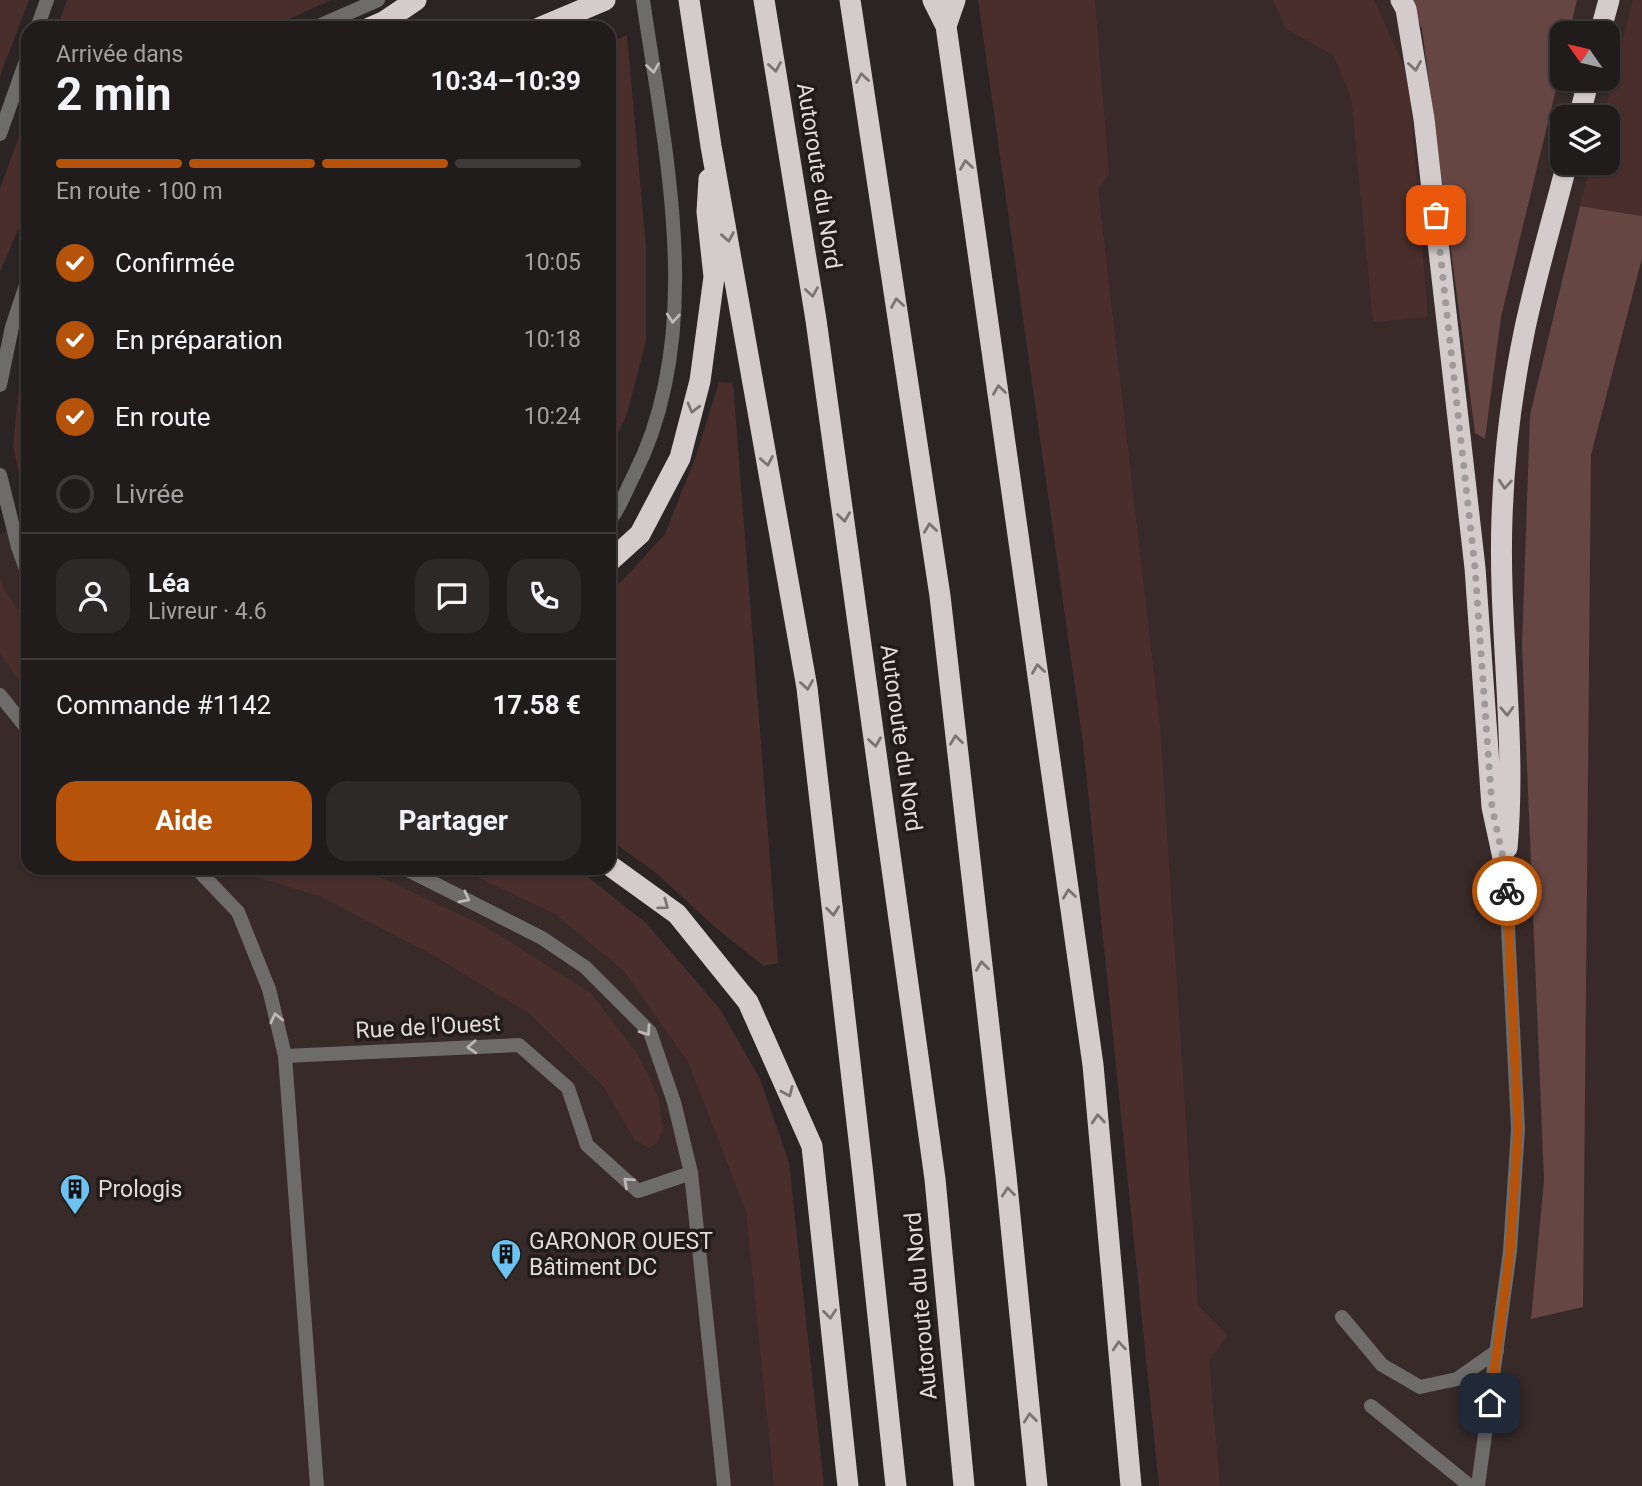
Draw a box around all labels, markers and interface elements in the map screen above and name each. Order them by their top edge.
north arrow [1550,21,1620,91]
map controls [1550,21,1620,175]
text: Arrivée dans [56,41,183,68]
one-way arrow [1407,60,1422,72]
one-way arrow [767,61,782,73]
one-way arrow [645,62,660,73]
text: 10:34–10:39 [431,66,581,96]
text: 2 min [56,67,172,121]
one-way arrow [855,72,870,84]
street label: Autoroute du Nord [791,81,847,271]
button: layers [1550,105,1620,175]
one-way arrow [959,159,974,171]
text: En route · 100 m [56,178,223,205]
pin [1406,185,1466,245]
icon: bag [1417,196,1455,234]
one-way arrow [719,231,734,243]
icon: check [56,244,94,282]
text: Confirmée [115,248,235,278]
text: 10:05 [524,249,581,276]
one-way arrow [804,286,819,298]
one-way arrow [890,297,905,309]
one-way arrow [665,312,680,324]
icon: check [56,321,94,359]
text: En préparation [115,325,283,355]
text: 10:18 [524,326,581,353]
one-way arrow [991,384,1006,396]
icon: check [56,398,94,436]
one-way arrow [687,401,701,413]
text: En route [115,402,211,432]
text: 10:24 [524,403,581,430]
one-way arrow [759,455,774,467]
text: Livrée [115,479,184,509]
one-way arrow [1498,479,1513,490]
one-way arrow [836,511,851,523]
one-way arrow [922,522,937,534]
button: person [56,559,130,633]
button: chat [415,559,489,633]
button: phone [507,559,581,633]
text: Léa [148,568,190,598]
text: Livreur · 4.6 [148,598,267,625]
street label: Autoroute du Nord [875,643,927,833]
one-way arrow [1030,663,1045,674]
one-way arrow [799,679,814,691]
text: Commande #1142 [56,690,271,720]
text: 17.58 € [492,690,581,720]
one-way arrow [1499,706,1514,717]
one-way arrow [949,734,964,745]
one-way arrow [867,737,882,748]
button: Aide [56,781,312,861]
button: Partager [326,781,581,861]
courier [1472,856,1542,926]
icon: bike [1488,872,1526,910]
one-way arrow [1062,888,1077,900]
one-way arrow [458,889,470,903]
one-way arrow [656,897,669,909]
one-way arrow [825,906,840,917]
one-way arrow [975,960,990,971]
street label: Rue de l'Ouest [355,1010,501,1044]
one-way arrow [270,1012,284,1024]
one-way arrow [638,1023,650,1036]
one-way arrow [466,1040,477,1055]
one-way arrow [780,1085,794,1097]
one-way arrow [1091,1114,1106,1125]
building icon: Prologis [58,1172,92,1216]
place label: Prologis [98,1176,182,1203]
one-way arrow [623,1178,636,1190]
one-way arrow [1001,1186,1016,1197]
street label: Autoroute du Nord [899,1211,943,1401]
place label: GARONOR OUEST Bâtiment DC [529,1228,713,1281]
building icon: GARONOR OUEST Bâtiment DC [489,1237,523,1281]
one-way arrow [822,1308,837,1319]
one-way arrow [1112,1340,1127,1352]
pin [1460,1373,1520,1433]
icon: home [1471,1384,1509,1422]
one-way arrow [1023,1412,1038,1424]

